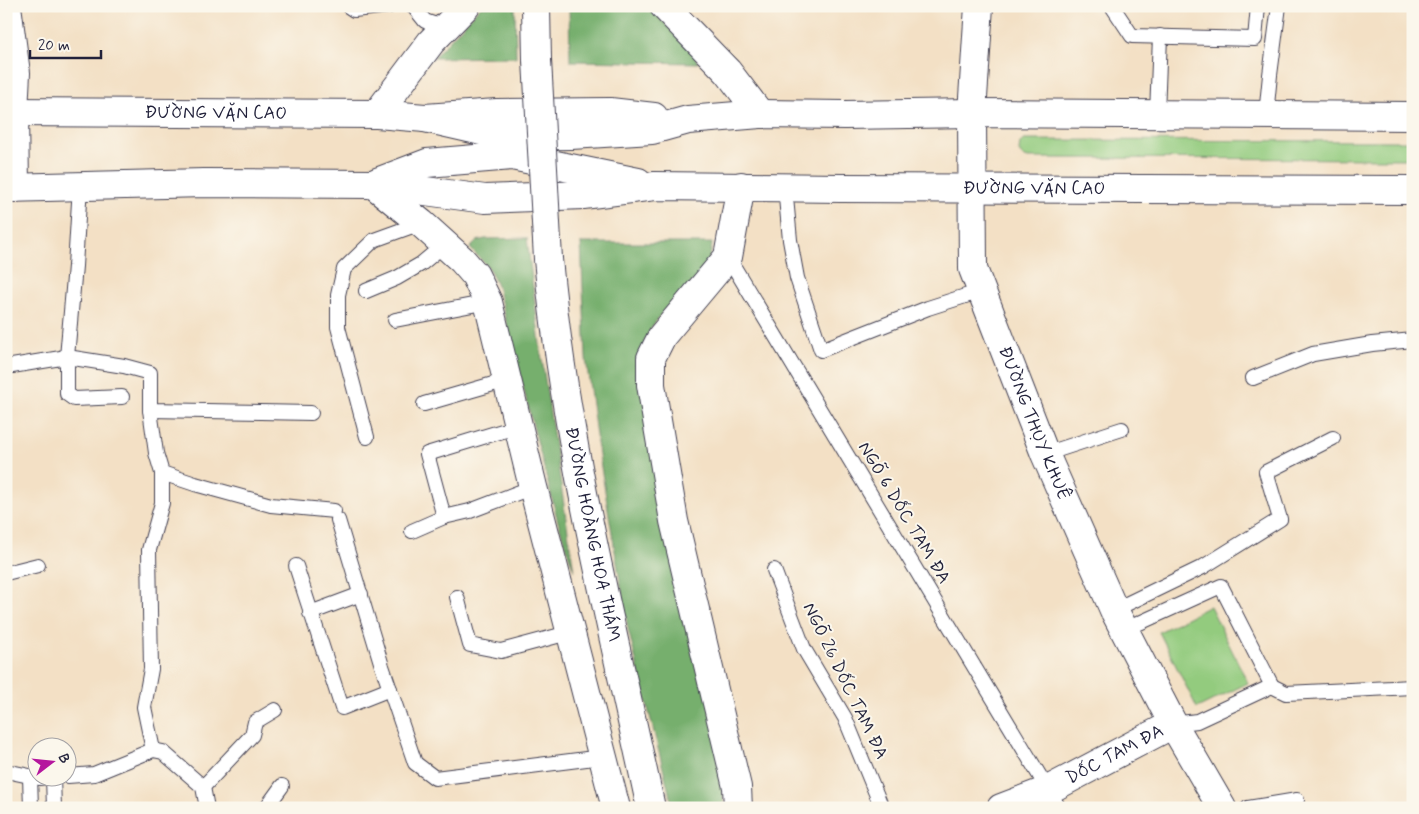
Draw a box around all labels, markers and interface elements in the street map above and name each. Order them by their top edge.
scale bar [30,28,101,60]
text: 20 m [38,36,70,56]
street label: ĐƯỜNG VĂN CAO [145,101,287,126]
street label: ĐƯỜNG VĂN CAO [963,176,1105,201]
street label: ĐƯỜNG THỤY KHUÊ [992,343,1076,504]
street label: ĐƯỜNG HOÀNG HOA THÁM [559,425,626,644]
street label: NGÕ 6 DỐC TAM ĐA [852,437,956,589]
street label: NGÕ 26 DỐC TAM ĐA [797,599,893,763]
street label: DỐC TAM ĐA [1062,719,1168,790]
north arrow [28,736,78,786]
text: B [54,752,73,766]

